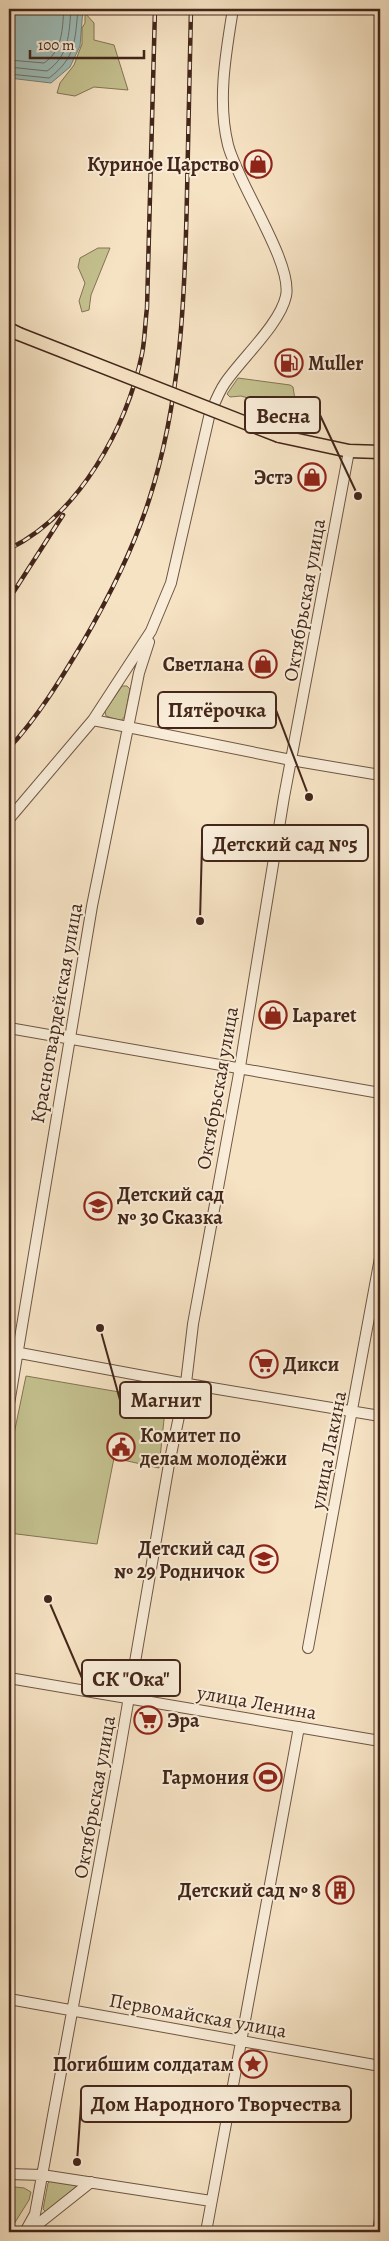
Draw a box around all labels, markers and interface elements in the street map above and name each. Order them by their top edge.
scale bar [30,28,144,60]
text: 100 m [38,35,75,55]
shop icon: Куриное Царство [243,149,273,179]
place label: Куриное Царство [87,151,239,178]
fuel station icon: Muller [274,348,304,378]
place label: Muller [308,350,363,377]
callout: Весна [245,397,320,433]
text: Весна [256,402,310,430]
shop icon: Эстэ [297,462,327,492]
place label: Эстэ [254,464,293,491]
street label: Октябрьская улица [277,516,332,684]
shop icon: Светлана [248,649,278,679]
place label: Светлана [163,651,244,678]
callout: Пятёрочка [158,692,276,728]
text: Пятёрочка [168,696,266,724]
callout: Детский сад №5 [202,825,368,861]
text: Детский сад №5 [212,830,358,858]
street label: Красногвардейская улица [24,900,89,1125]
shop icon: Laparet [258,1000,288,1030]
place label: Laparet [292,1002,357,1029]
street label: Октябрьская улица [190,1004,245,1172]
place label: Детский сад № 30 Сказка [117,1181,224,1231]
school or university icon: Детский сад № 30 Сказка [83,1191,113,1221]
supermarket icon: Дикси [249,1349,279,1379]
place label: Дикси [283,1351,340,1378]
callout: Магнит [120,1382,211,1418]
text: Магнит [130,1386,202,1414]
street label: улица Лакина [304,1388,353,1512]
place label: Комитет по делам молодёжи [139,1422,287,1472]
public building icon: Комитет по делам молодёжи [106,1432,136,1462]
place label: Детский сад № 29 Родничок [114,1535,245,1585]
school or university icon: Детский сад № 29 Родничок [249,1544,279,1574]
callout: СК "Ока" [82,1660,180,1696]
text: СК "Ока" [92,1665,170,1693]
street label: улица Ленина [194,1679,320,1726]
supermarket icon: Эра [133,1705,163,1735]
place label: Эра [167,1707,200,1734]
street label: Октябрьская улица [67,1713,122,1881]
sports icon: Гармония [253,1762,283,1792]
place label: Гармония [162,1764,249,1791]
building icon: Детский сад № 8 [325,1875,355,1905]
place label: Детский сад № 8 [178,1877,321,1904]
street label: Первомайская улица [107,1987,290,2045]
place icon: Погибшим солдатам [238,2049,268,2079]
place label: Погибшим солдатам [53,2051,234,2078]
callout: Дом Народного Творчества [81,2086,351,2122]
text: Дом Народного Творчества [91,2090,341,2118]

